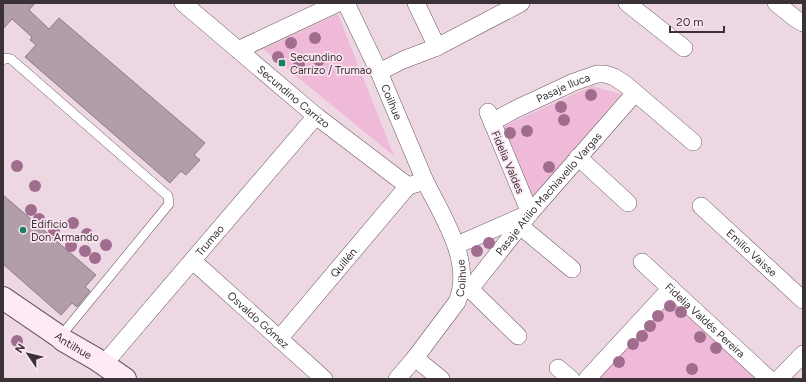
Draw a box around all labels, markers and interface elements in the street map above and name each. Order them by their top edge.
scale bar [670,8,724,34]
text: 20 m [676,15,704,29]
place label: Secundino Carrizo / Trumao [290,51,372,77]
marker: Secundino Carrizo / Trumao [277,58,287,68]
street label: Secundino Carrizo [254,63,332,131]
street label: Pasaje Iluca [534,71,592,106]
street label: Coilhue [378,82,404,122]
street label: Fidelia Valdes [488,129,527,196]
street label: Pasaje Atilio Machiavello Vargas [493,130,605,258]
place label: Edificio Don Armando [31,218,99,244]
street label: Trumao [193,222,227,259]
marker: Edificio Don Armando [18,225,28,235]
street label: Emilio Vaisse [723,227,779,280]
street label: Quillén [328,246,360,280]
street label: Colihue [453,258,469,299]
street label: Fidelia Valdés Pereira [662,281,748,361]
street label: Osvaldo Gómez [225,289,292,351]
street label: Antilhue [52,329,94,362]
north arrow [8,334,48,374]
text: N [12,341,28,356]

